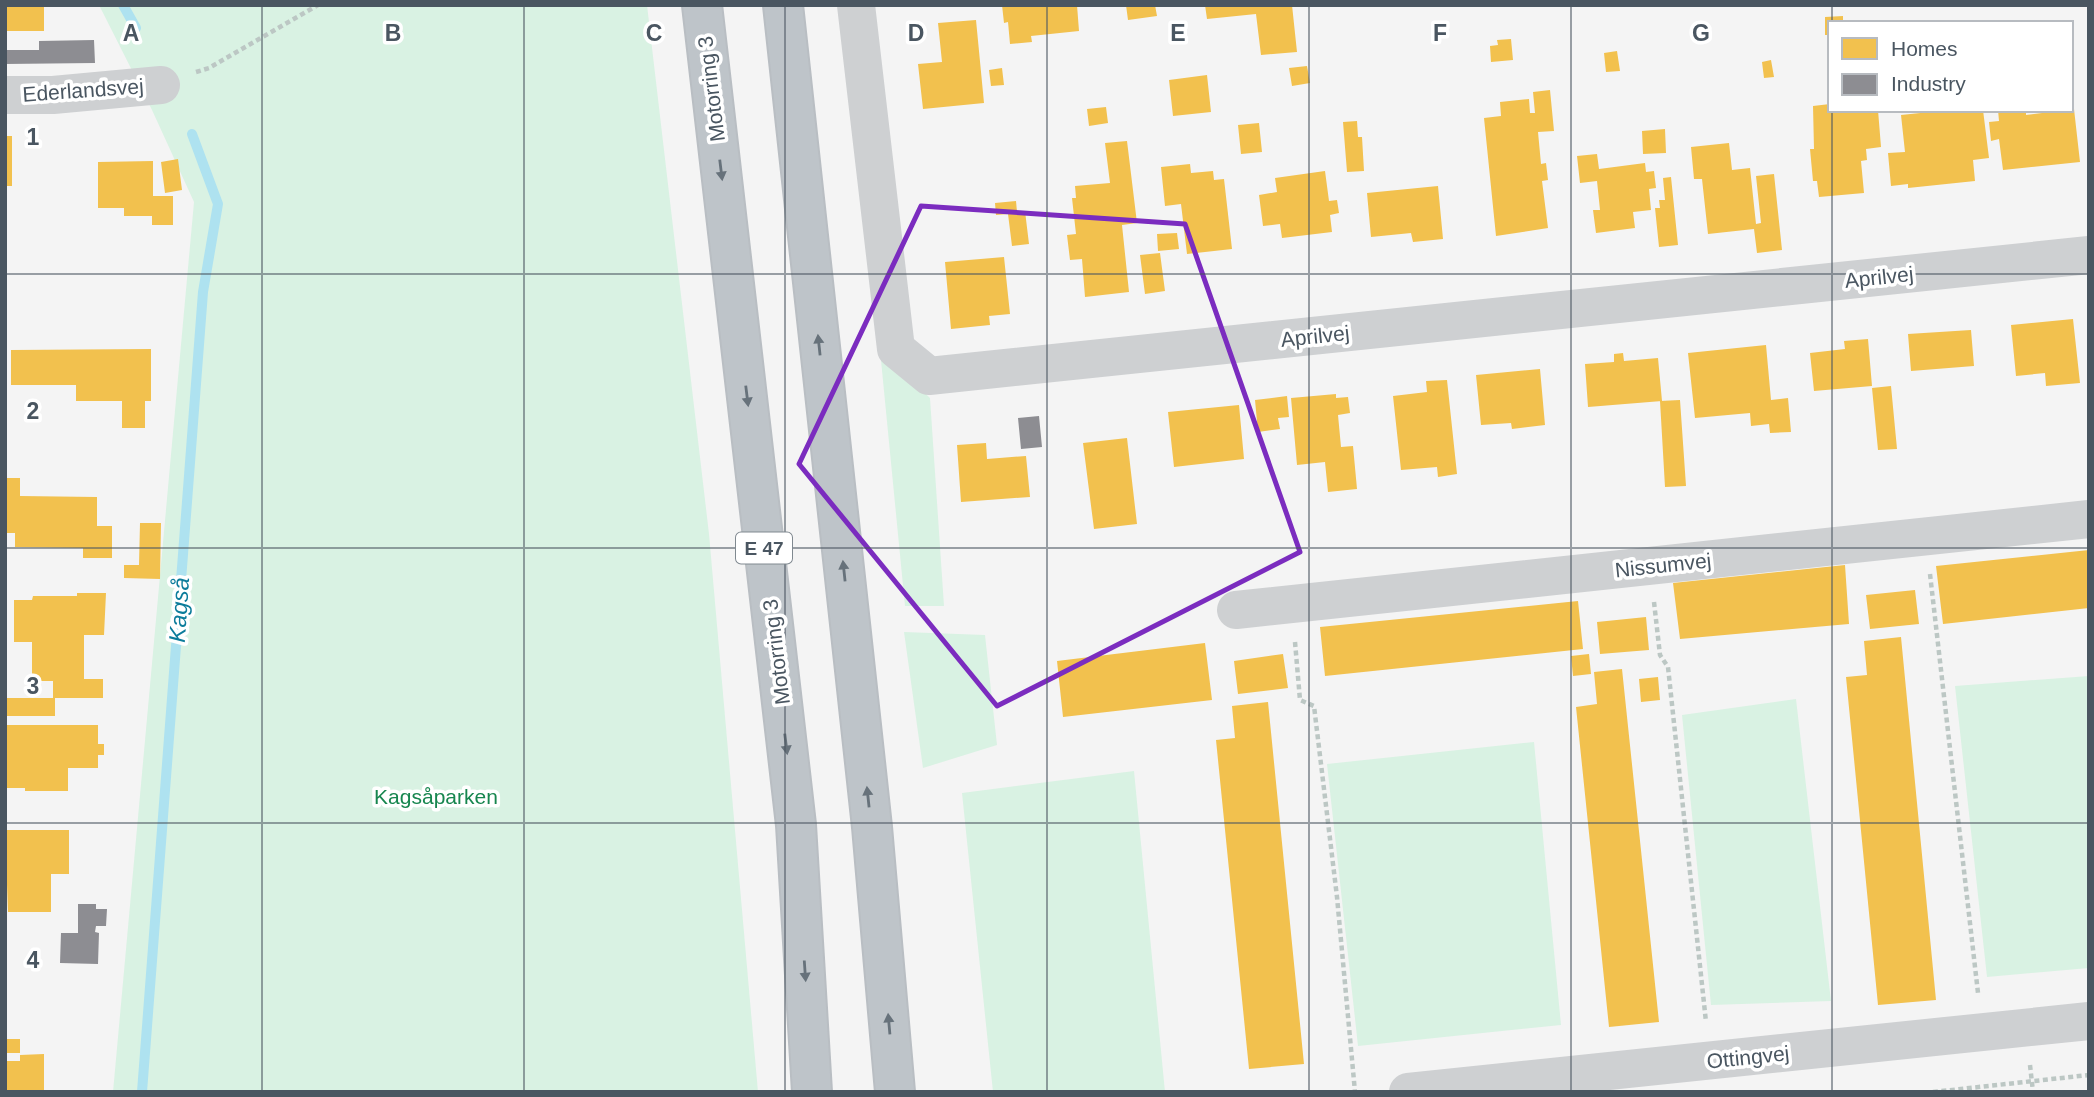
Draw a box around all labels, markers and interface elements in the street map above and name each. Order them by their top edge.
text: A [123,20,139,46]
text: B [385,20,401,46]
text: C [646,20,662,46]
text: D [908,20,924,46]
text: E [1170,20,1186,46]
text: F [1433,20,1447,46]
text: G [1692,20,1710,46]
legend [1828,21,2073,112]
street label: Motorring 3 [693,35,729,143]
text: Homes [1891,37,1958,60]
text: Industry [1891,72,1966,95]
street label: Ederlandsvej [22,74,144,106]
text: 1 [27,124,40,150]
one-way arrow [715,160,726,182]
street label: Aprilvej [1844,262,1914,292]
street label: Aprilvej [1280,321,1350,351]
one-way arrow [814,334,825,356]
one-way arrow [741,386,752,408]
text: 2 [27,398,39,424]
road number: E 47 [736,533,792,564]
street label: Nissumvej [1614,549,1712,581]
one-way arrow [838,560,849,582]
water label: Kagså [164,576,194,643]
street label: Motorring 3 [758,598,794,706]
text: 3 [27,673,39,699]
one-way arrow [781,733,792,755]
park label: Kagsåparken [374,785,498,808]
one-way arrow [863,786,874,808]
text: 4 [27,947,40,973]
one-way arrow [799,960,810,982]
one-way arrow [883,1013,894,1035]
street label: Ottingvej [1706,1041,1790,1073]

